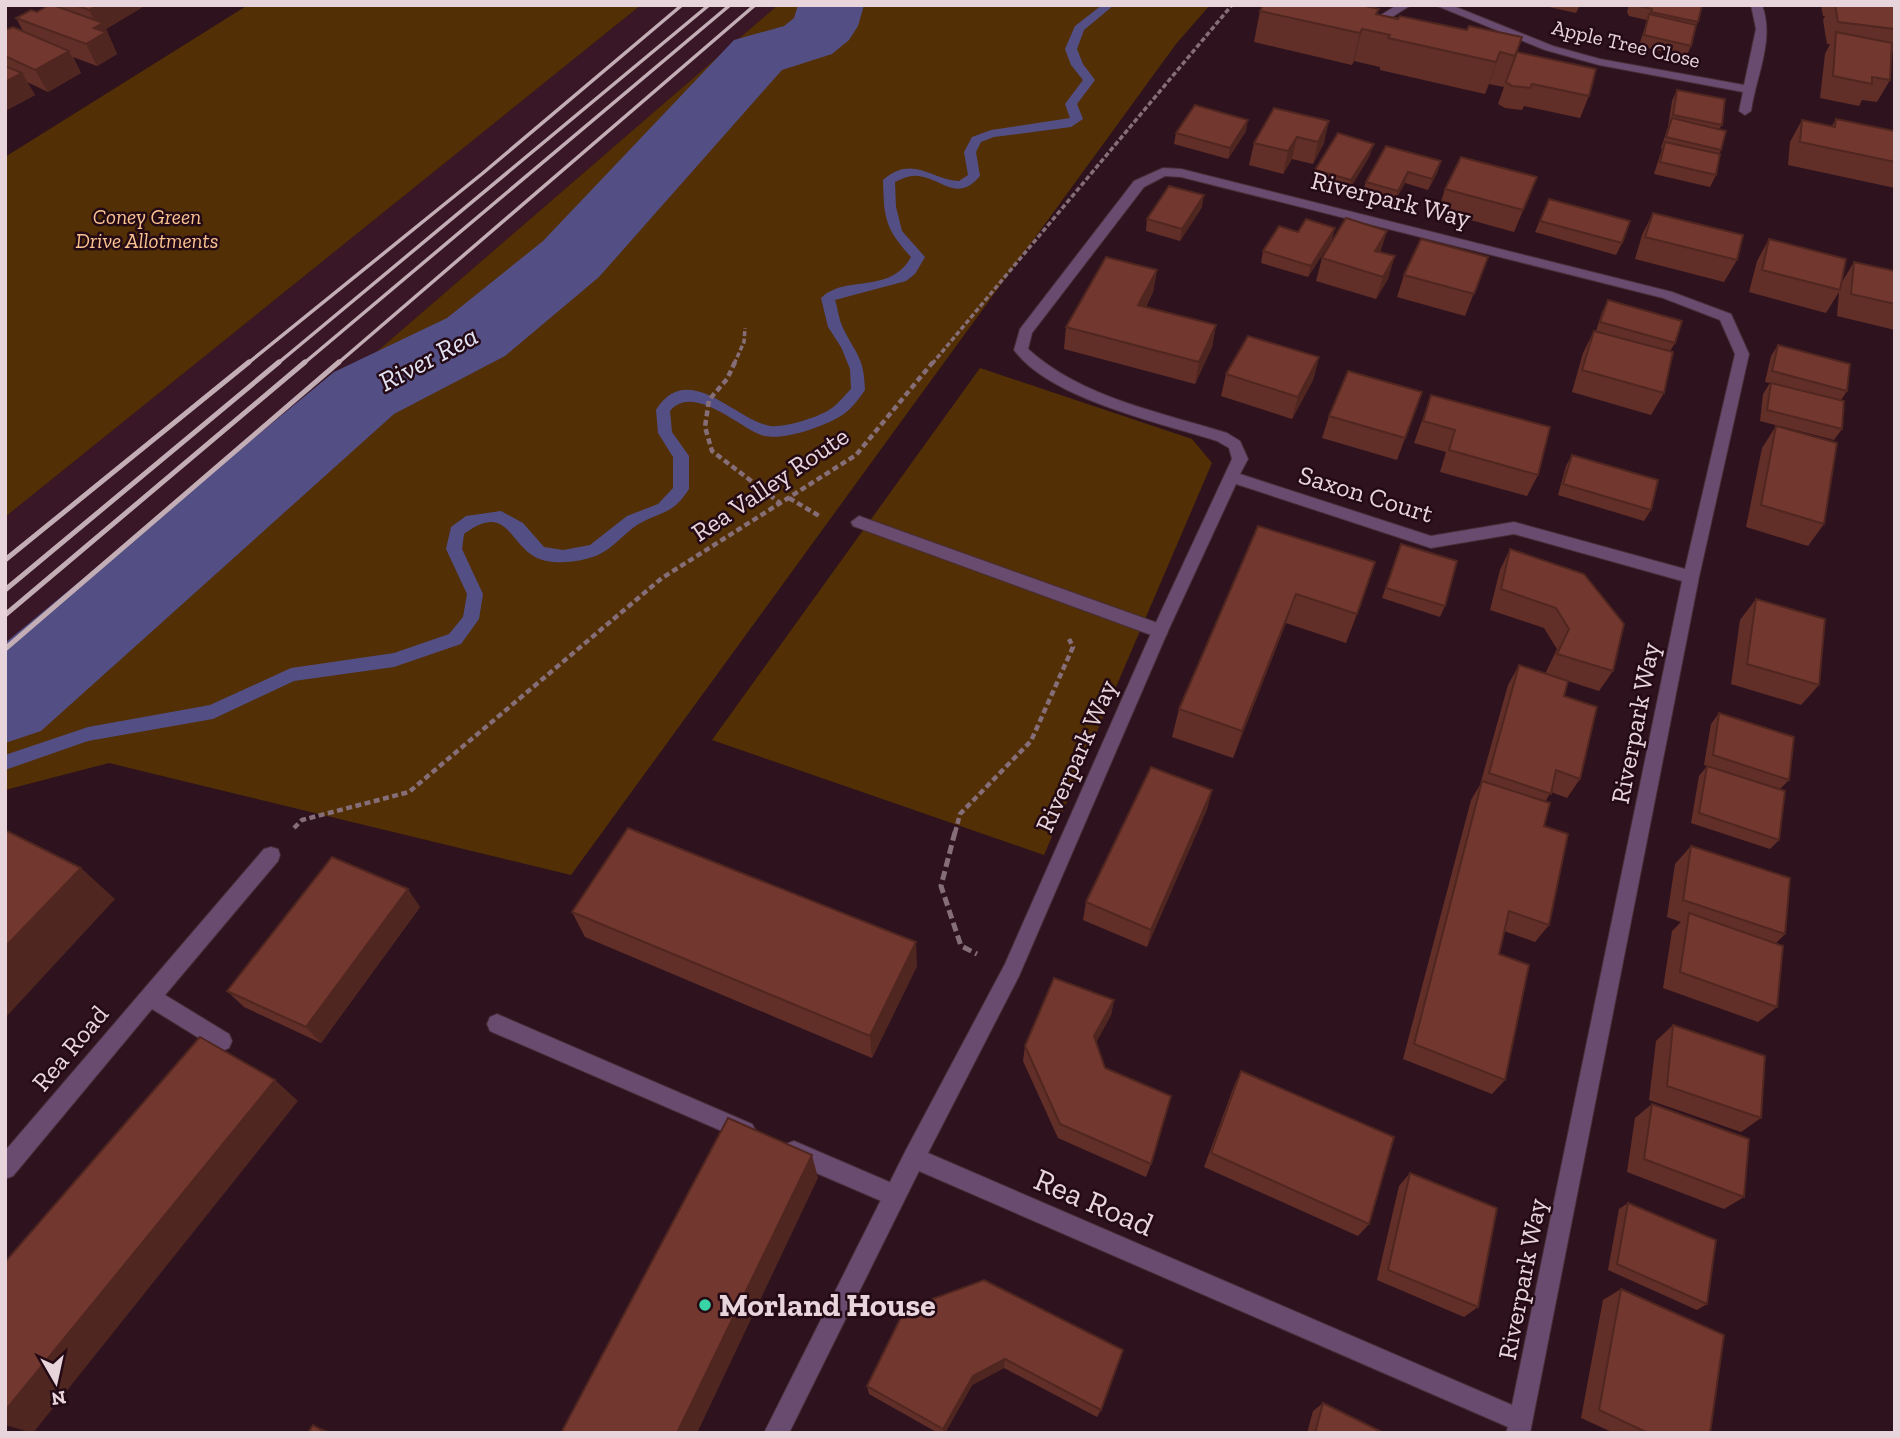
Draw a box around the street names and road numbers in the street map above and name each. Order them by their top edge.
street label: Apple Tree Close [1549,14,1703,73]
street label: Riverpark Way [1308,164,1475,234]
street label: Rea Valley Route [685,420,855,548]
street label: Saxon Court [1295,458,1437,530]
street label: Riverpark Way [1604,639,1666,806]
street label: Riverpark Way [1028,674,1124,837]
street label: Rea Road [25,999,115,1097]
street label: Rea Road [1029,1160,1160,1244]
street label: Riverpark Way [1491,1195,1553,1362]

